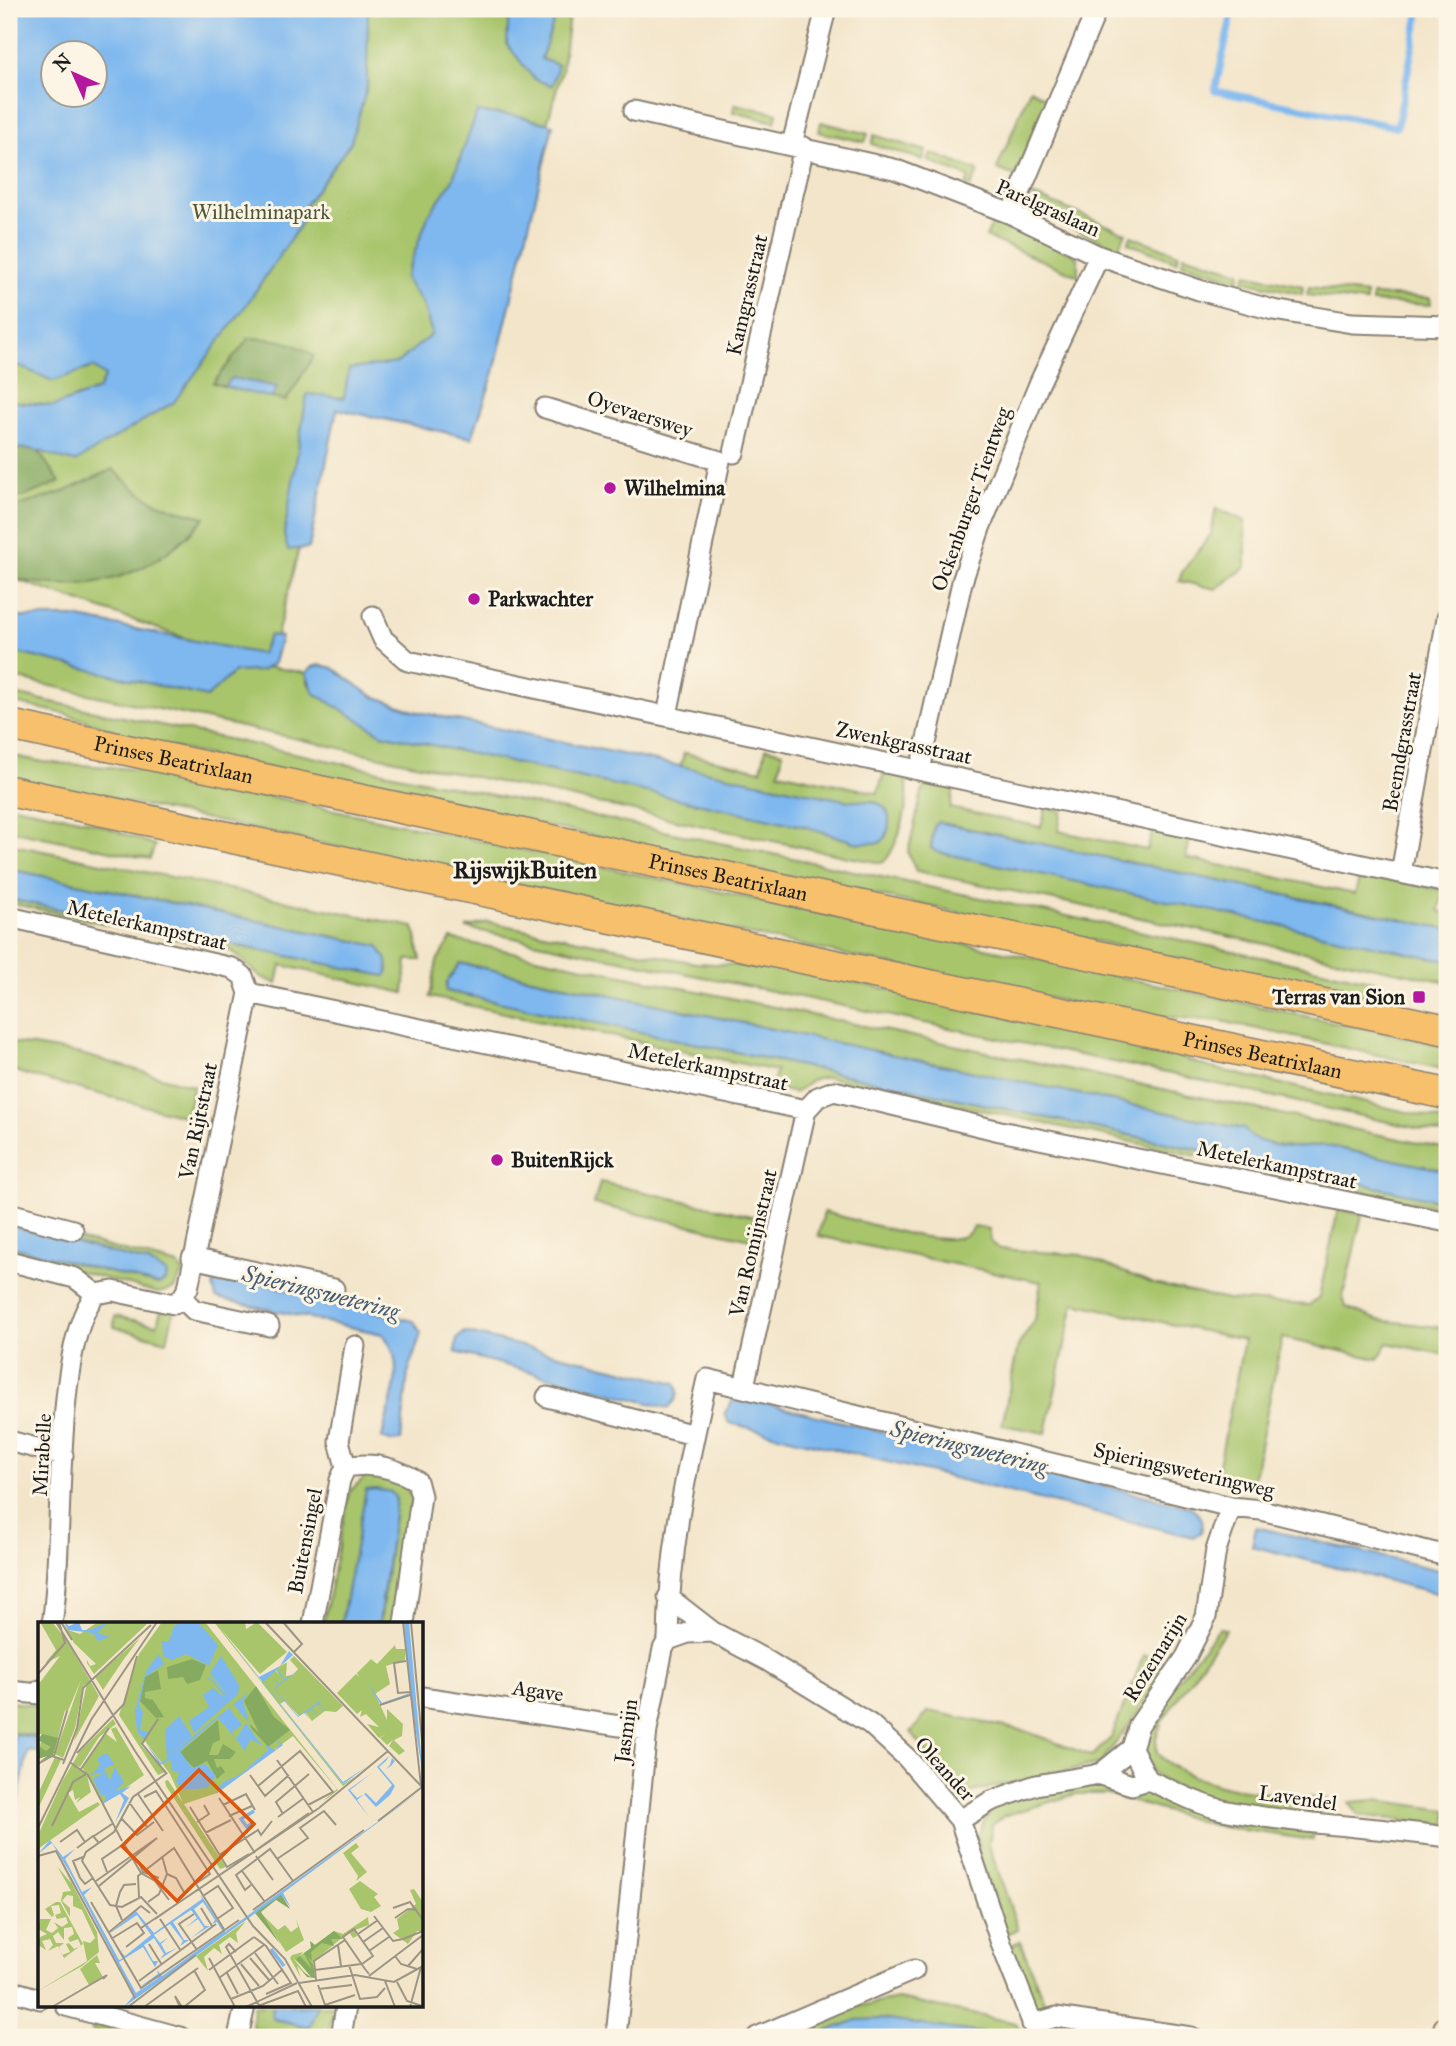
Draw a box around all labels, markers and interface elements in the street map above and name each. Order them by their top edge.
north arrow [38,38,108,108]
text: N [48,48,76,76]
street label: Parelgraslaan [992,173,1104,243]
park label: Wilhelminapark [192,199,330,225]
street label: Kamgrasstraat [720,231,774,358]
street label: Oyevaerswey [584,385,697,444]
street label: Ockenburger Tientweg [926,403,1017,595]
place label: Wilhelmina [624,475,726,501]
marker: Wilhelmina [602,480,618,496]
place label: Parkwachter [488,586,594,612]
marker: Parkwachter [466,591,482,607]
street label: Beemdgrasstraat [1377,669,1427,814]
street label: Zwenkgrasstraat [834,716,975,770]
street label: Prinses Beatrixlaan [91,730,255,789]
street label: Prinses Beatrixlaan [646,848,810,907]
district label: RijswijkBuiten [453,855,597,885]
street label: Metelerkampstraat [64,894,230,956]
place label: Terras van Sion [1271,984,1406,1010]
marker: Terras van Sion [1411,989,1427,1005]
street label: Prinses Beatrixlaan [1180,1026,1345,1085]
street label: Metelerkampstraat [625,1037,791,1097]
street label: Van Rijtstraat [173,1060,223,1183]
street label: Metelerkampstraat [1194,1135,1360,1195]
place label: BuitenRijck [511,1147,615,1173]
marker: BuitenRijck [489,1152,505,1168]
street label: Van Romijnstraat [723,1166,783,1320]
water label: Spieringswetering [238,1259,404,1326]
street label: Mirabelle [27,1413,57,1497]
water label: Spieringswetering [886,1414,1052,1481]
street label: Spieringsweteringweg [1091,1437,1277,1504]
street label: Buitensingel [282,1486,328,1596]
street label: Rozemarijn [1117,1608,1193,1706]
inset map [38,1622,424,2008]
street label: Agave [510,1674,565,1707]
street label: Jasmijn [608,1697,643,1767]
street label: Oleander [909,1731,981,1807]
street label: Lavendel [1257,1780,1339,1816]

